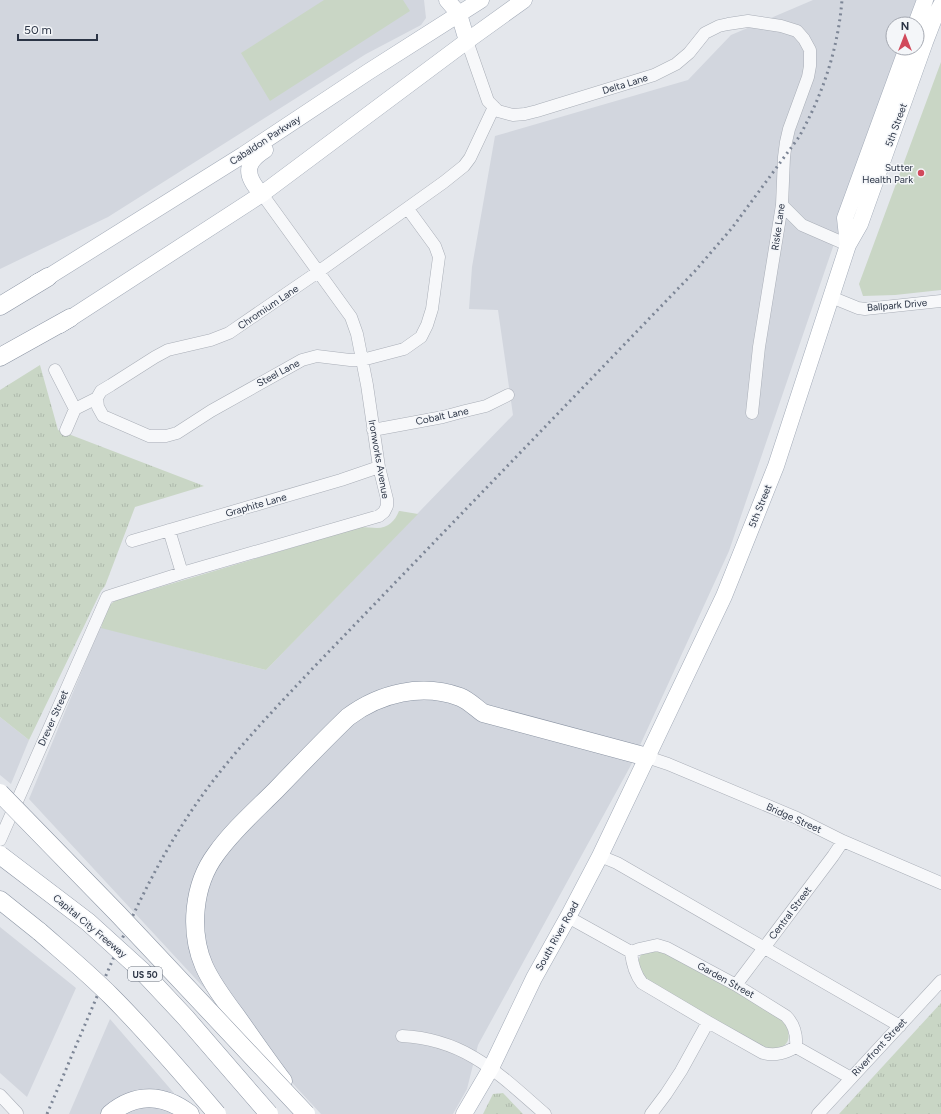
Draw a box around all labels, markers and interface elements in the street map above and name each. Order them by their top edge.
scale bar [18,16,97,42]
north arrow [885,16,925,56]
text: N [901,20,909,33]
text: 50 m [24,23,52,37]
street label: Delta Lane [601,71,650,97]
street label: 5th Street [882,101,910,149]
street label: Cabaldon Parkway [227,112,304,168]
place label: Sutter Health Park [862,161,914,186]
marker: Sutter Health Park [916,168,926,178]
street label: Riske Lane [768,202,788,251]
street label: Chromium Lane [235,282,301,332]
street label: Ballpark Drive [866,296,928,314]
street label: Steel Lane [254,356,302,390]
street label: Cobalt Lane [414,404,470,428]
street label: Ironworks Avenue [366,418,392,500]
street label: 5th Street [745,482,775,530]
street label: Graphite Lane [224,490,289,520]
street label: Drever Street [35,688,71,748]
street label: Bridge Street [764,800,824,836]
street label: Central Street [766,884,814,942]
street label: Capital City Freeway [50,891,130,961]
street label: South River Road [533,899,582,973]
street label: Garden Street [695,959,757,1001]
road number: US 50 [128,967,162,981]
street label: Riverfront Street [849,1015,910,1079]

